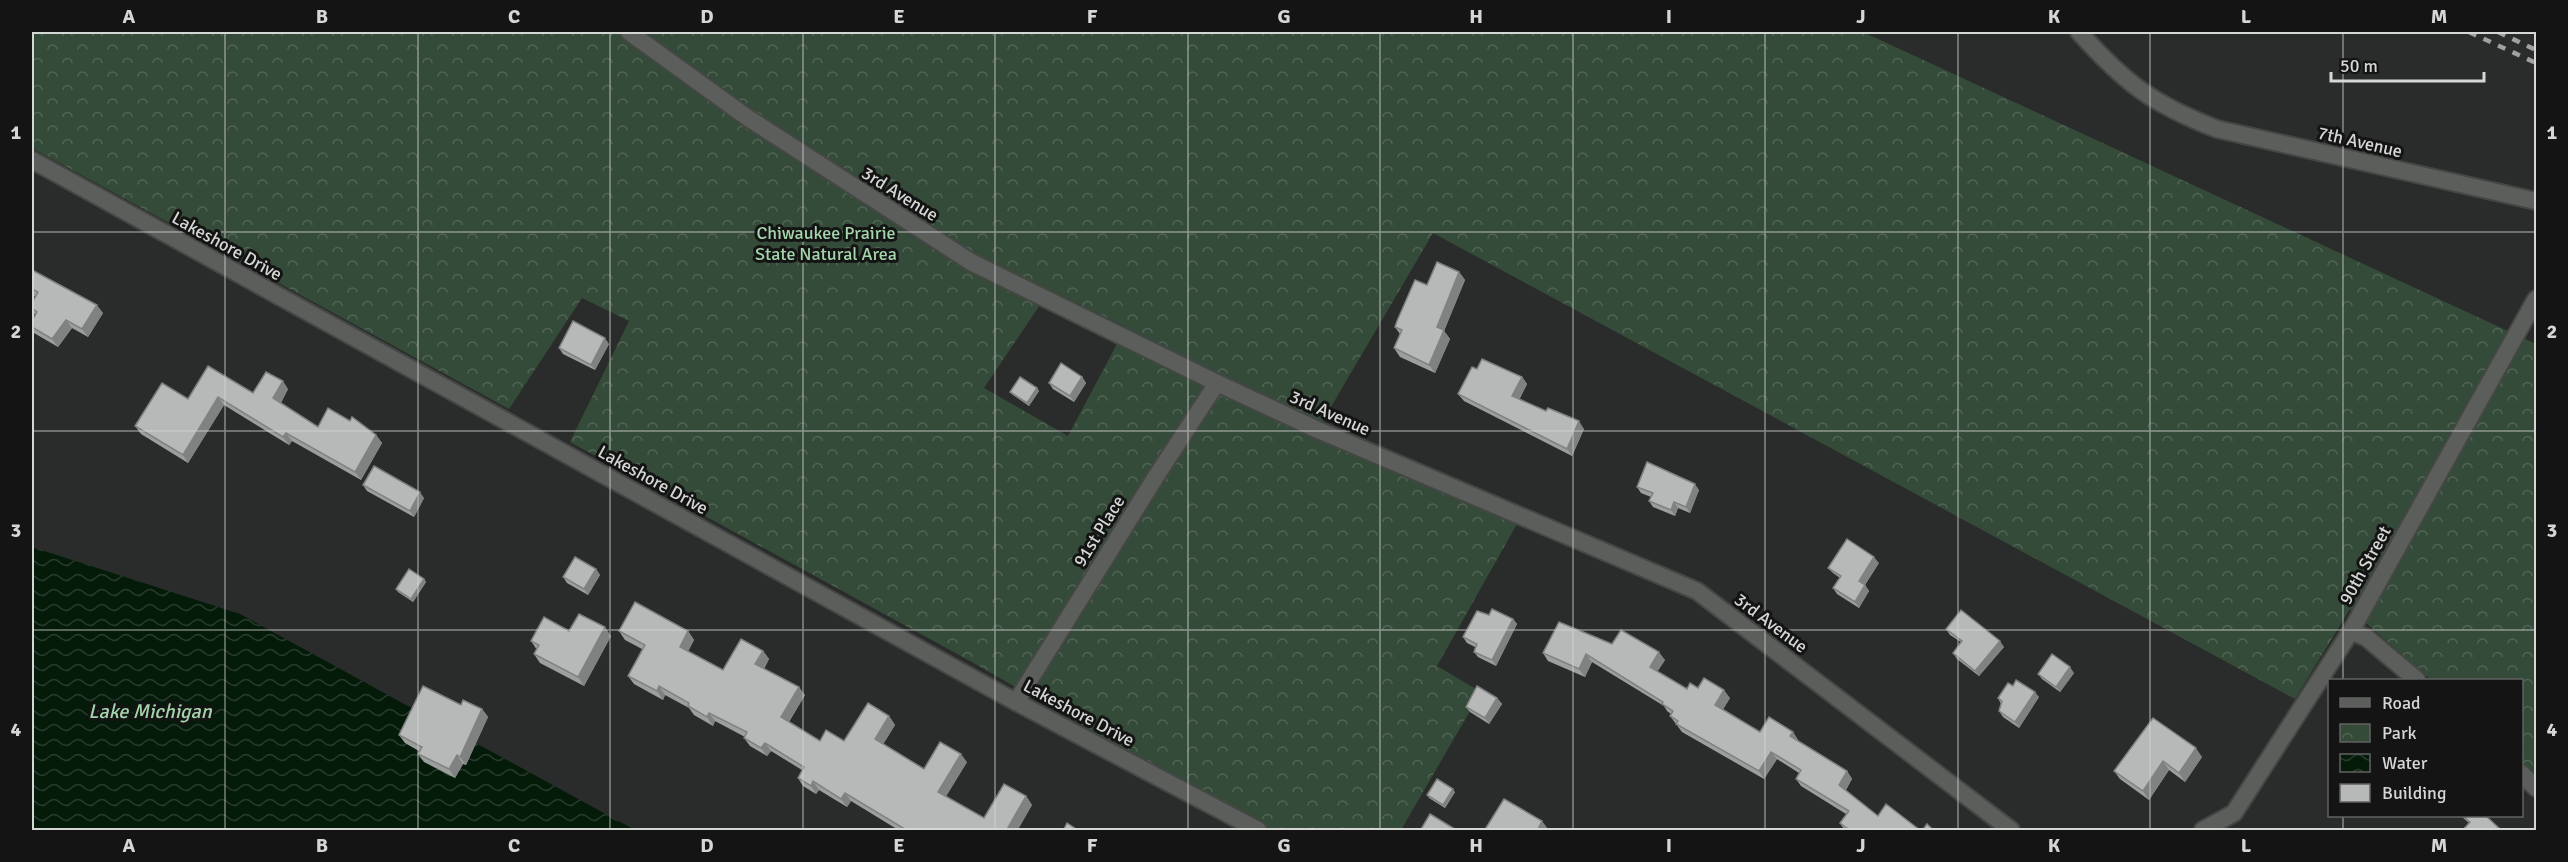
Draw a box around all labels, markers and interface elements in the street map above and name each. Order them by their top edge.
text: A [123,4,136,29]
text: B [316,4,328,29]
text: C [508,4,520,29]
text: D [700,4,714,29]
text: E [893,4,905,29]
text: F [1087,4,1098,29]
text: G [1277,4,1291,29]
text: H [1469,4,1483,29]
text: I [1666,4,1672,29]
text: J [1856,4,1866,29]
text: K [2048,4,2061,29]
text: L [2241,4,2252,29]
text: M [2431,4,2447,29]
scale bar [2331,45,2484,83]
text: 50 m [2340,55,2378,77]
text: 1 [11,120,22,145]
text: 1 [2547,120,2558,145]
street label: 7th Avenue [2316,122,2404,162]
street label: 3rd Avenue [858,162,942,226]
street label: Lakeshore Drive [168,207,286,285]
park label: Chiwaukee Prairie State Natural Area [755,222,897,265]
text: 2 [11,319,21,344]
text: 2 [2547,319,2557,344]
street label: 3rd Avenue [1286,385,1374,441]
street label: Lakeshore Drive [594,441,712,519]
street label: 91st Place [1069,491,1129,571]
text: 3 [11,518,21,543]
text: 3 [2547,518,2557,543]
street label: 90th Street [2334,522,2396,608]
street label: 3rd Avenue [1730,588,1812,658]
street label: Lakeshore Drive [1020,675,1138,751]
legend [2328,679,2523,817]
text: Road [2382,692,2421,714]
water label: Lake Michigan [88,699,213,724]
text: 4 [11,717,22,742]
text: 4 [2547,717,2558,742]
text: Park [2382,722,2417,744]
text: Water [2382,752,2428,774]
text: Building [2382,782,2446,804]
text: A [123,833,136,858]
text: B [316,833,328,858]
text: C [508,833,520,858]
text: D [700,833,714,858]
text: E [893,833,905,858]
text: F [1087,833,1098,858]
text: G [1277,833,1291,858]
text: H [1469,833,1483,858]
text: I [1666,833,1672,858]
text: J [1856,833,1866,858]
text: K [2048,833,2061,858]
text: L [2241,833,2252,858]
text: M [2431,833,2447,858]

